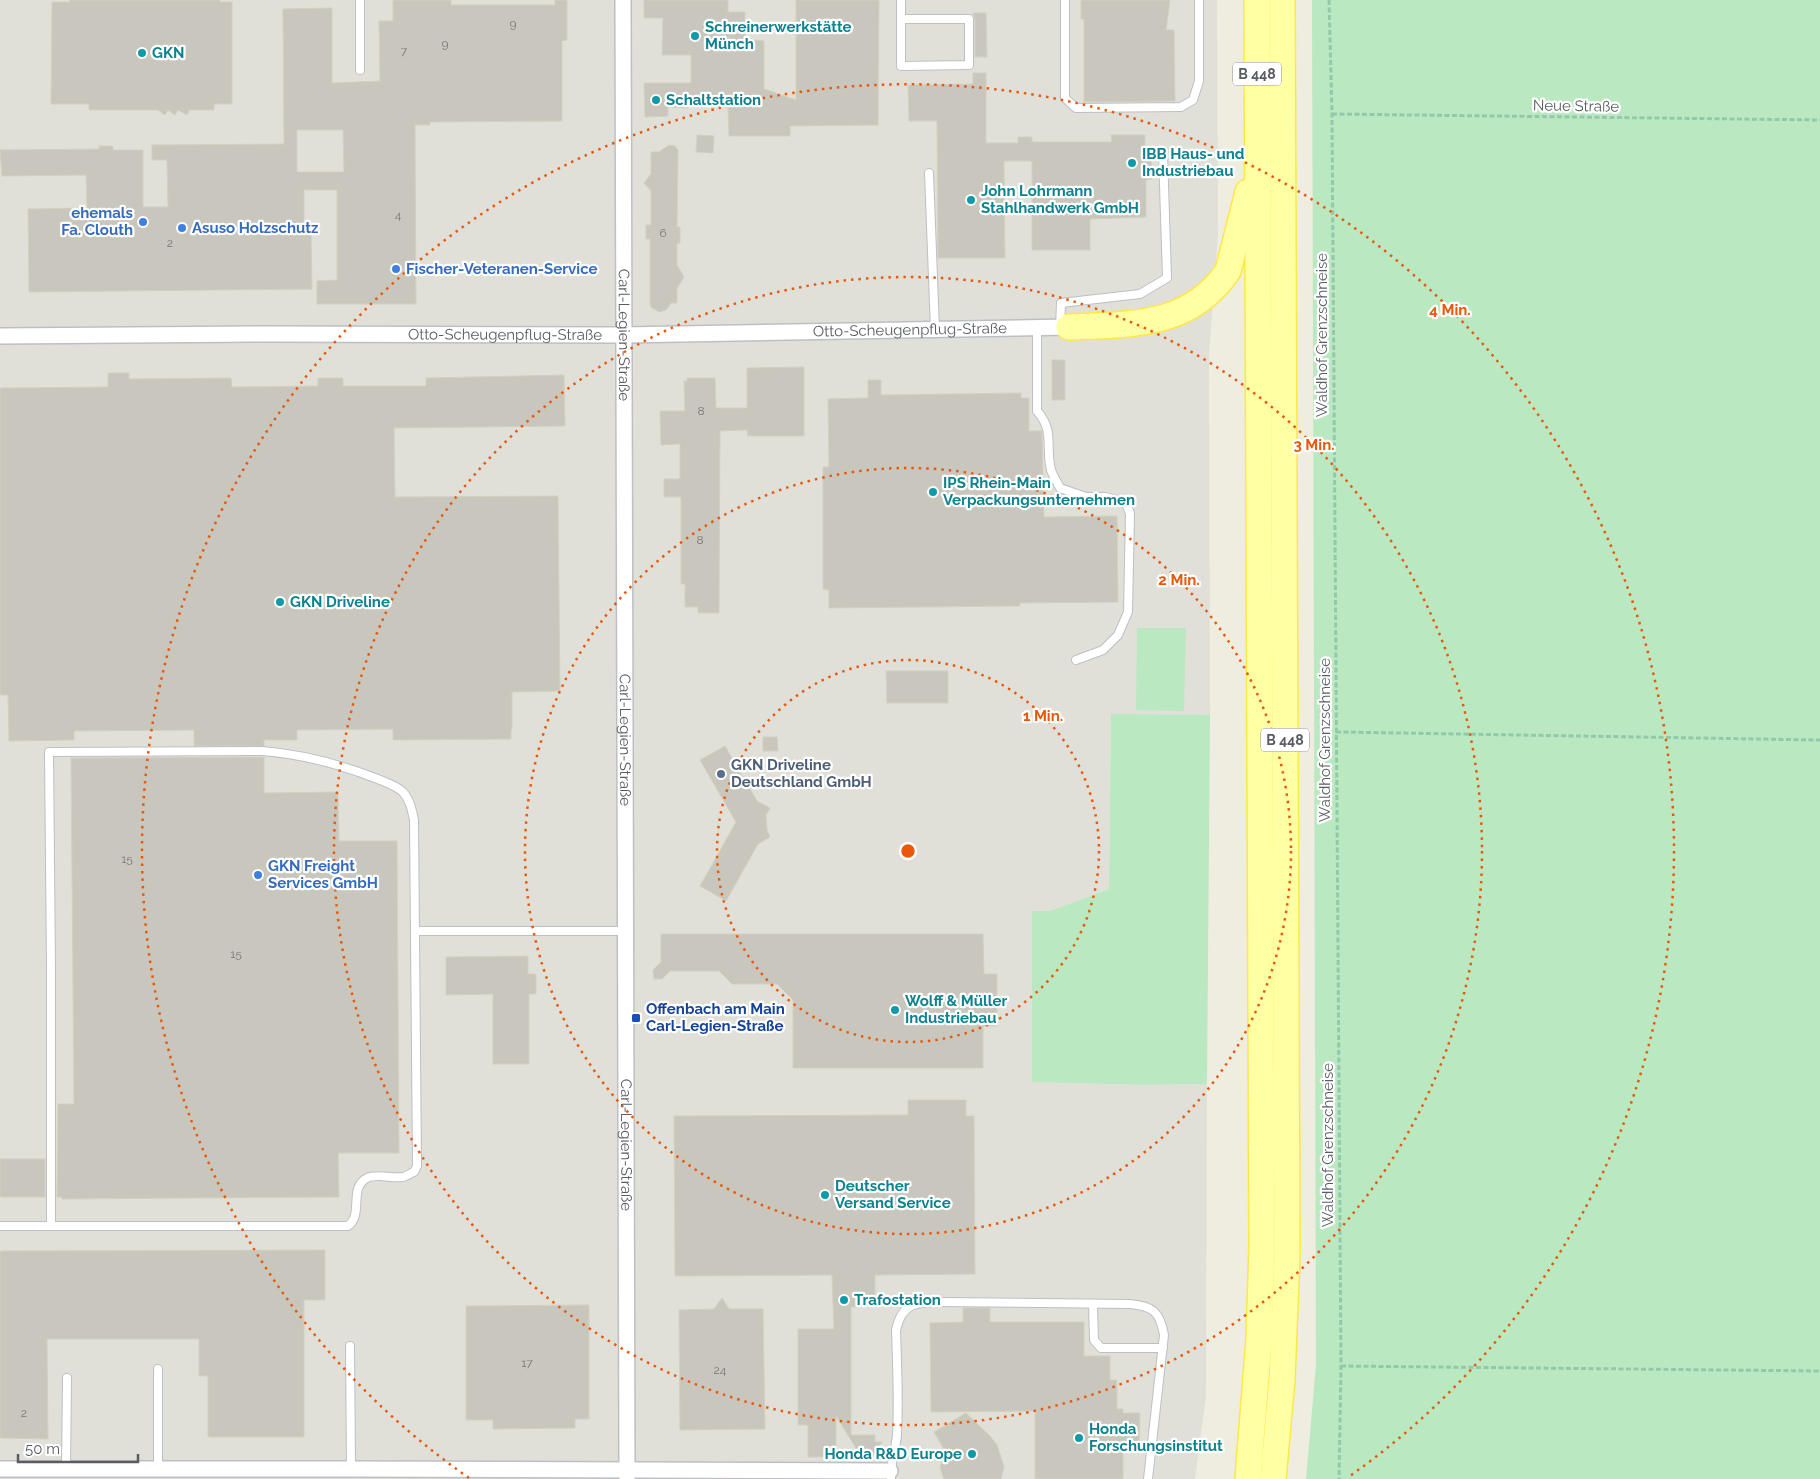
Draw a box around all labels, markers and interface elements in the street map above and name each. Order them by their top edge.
house number: 9 [509,17,517,31]
place label: Schreinerwerkstätte Münch [705,18,852,53]
marker: Schreinerwerkstätte Münch [689,30,701,42]
house number: 9 [441,37,449,51]
place label: GKN [152,44,184,62]
house number: 7 [401,44,408,58]
marker: GKN [136,47,148,59]
road number: B 448 [1233,62,1281,86]
place label: Schaltstation [666,91,761,109]
marker: Schaltstation [650,94,662,106]
street label: Neue Straße [1533,96,1619,116]
place label: IBB Haus- und Industriebau [1142,145,1245,180]
marker: IBB Haus- und Industriebau [1126,157,1138,169]
place label: John Lohrmann Stahlhandwerk GmbH [981,182,1139,217]
marker: John Lohrmann Stahlhandwerk GmbH [965,194,977,206]
place label: ehemals Fa. Clouth [61,204,133,239]
house number: 4 [395,208,402,222]
marker: ehemals Fa. Clouth [137,216,149,228]
place label: Asuso Holzschutz [192,219,318,237]
marker: Asuso Holzschutz [176,222,188,234]
house number: 6 [659,226,667,240]
house number: 2 [167,236,173,250]
street label: Waldhof Grenzschneise [1313,253,1331,417]
place label: Fischer-Veteranen-Service [406,260,598,278]
marker: Fischer-Veteranen-Service [390,263,402,275]
street label: Carl-Legien-Straße [615,269,633,401]
text: 4 Min. [1429,301,1471,319]
street label: Otto-Scheugenpflug-Straße [813,319,1007,341]
street label: Otto-Scheugenpflug-Straße [408,325,602,344]
house number: 8 [697,404,705,418]
text: 3 Min. [1293,436,1335,454]
place label: IPS Rhein-Main Verpackungsunternehmen [943,474,1135,509]
marker: IPS Rhein-Main Verpackungsunternehmen [927,486,939,498]
house number: 8 [696,533,704,547]
text: 2 Min. [1158,571,1200,589]
place label: GKN Driveline [290,593,390,611]
marker: GKN Driveline [274,596,286,608]
street label: Waldhof Grenzschneise [1316,658,1334,822]
street label: Carl-Legien-Straße [616,674,634,806]
text: 1 Min. [1023,707,1063,725]
road number: B 448 [1261,728,1309,752]
place label: GKN Driveline Deutschland GmbH [731,756,872,791]
marker: GKN Driveline Deutschland GmbH [715,768,727,780]
centre of rings [899,842,917,860]
house number: 15 [121,852,133,866]
place label: GKN Freight Services GmbH [268,857,378,892]
marker: GKN Freight Services GmbH [252,869,264,881]
house number: 15 [230,947,242,961]
place label: Wolff & Müller Industriebau [905,992,1007,1027]
place label: Offenbach am Main Carl-Legien-Straße [646,1000,785,1035]
marker: Wolff & Müller Industriebau [889,1004,901,1016]
marker: Offenbach am Main Carl-Legien-Straße [630,1012,642,1024]
street label: Waldhof Grenzschneise [1319,1063,1337,1227]
street label: Carl-Legien-Straße [617,1079,635,1211]
place label: Deutscher Versand Service [835,1177,951,1212]
marker: Deutscher Versand Service [819,1189,831,1201]
place label: Trafostation [854,1291,941,1309]
marker: Trafostation [838,1294,850,1306]
house number: 17 [521,1356,533,1370]
house number: 24 [714,1363,727,1377]
house number: 2 [21,1406,27,1420]
place label: Honda Forschungsinstitut [1089,1420,1223,1455]
scale bar [18,1432,138,1464]
marker: Honda Forschungsinstitut [1073,1432,1085,1444]
text: 50 m [25,1440,60,1458]
place label: Honda R&D Europe [824,1445,962,1463]
marker: Honda R&D Europe [966,1448,978,1460]

